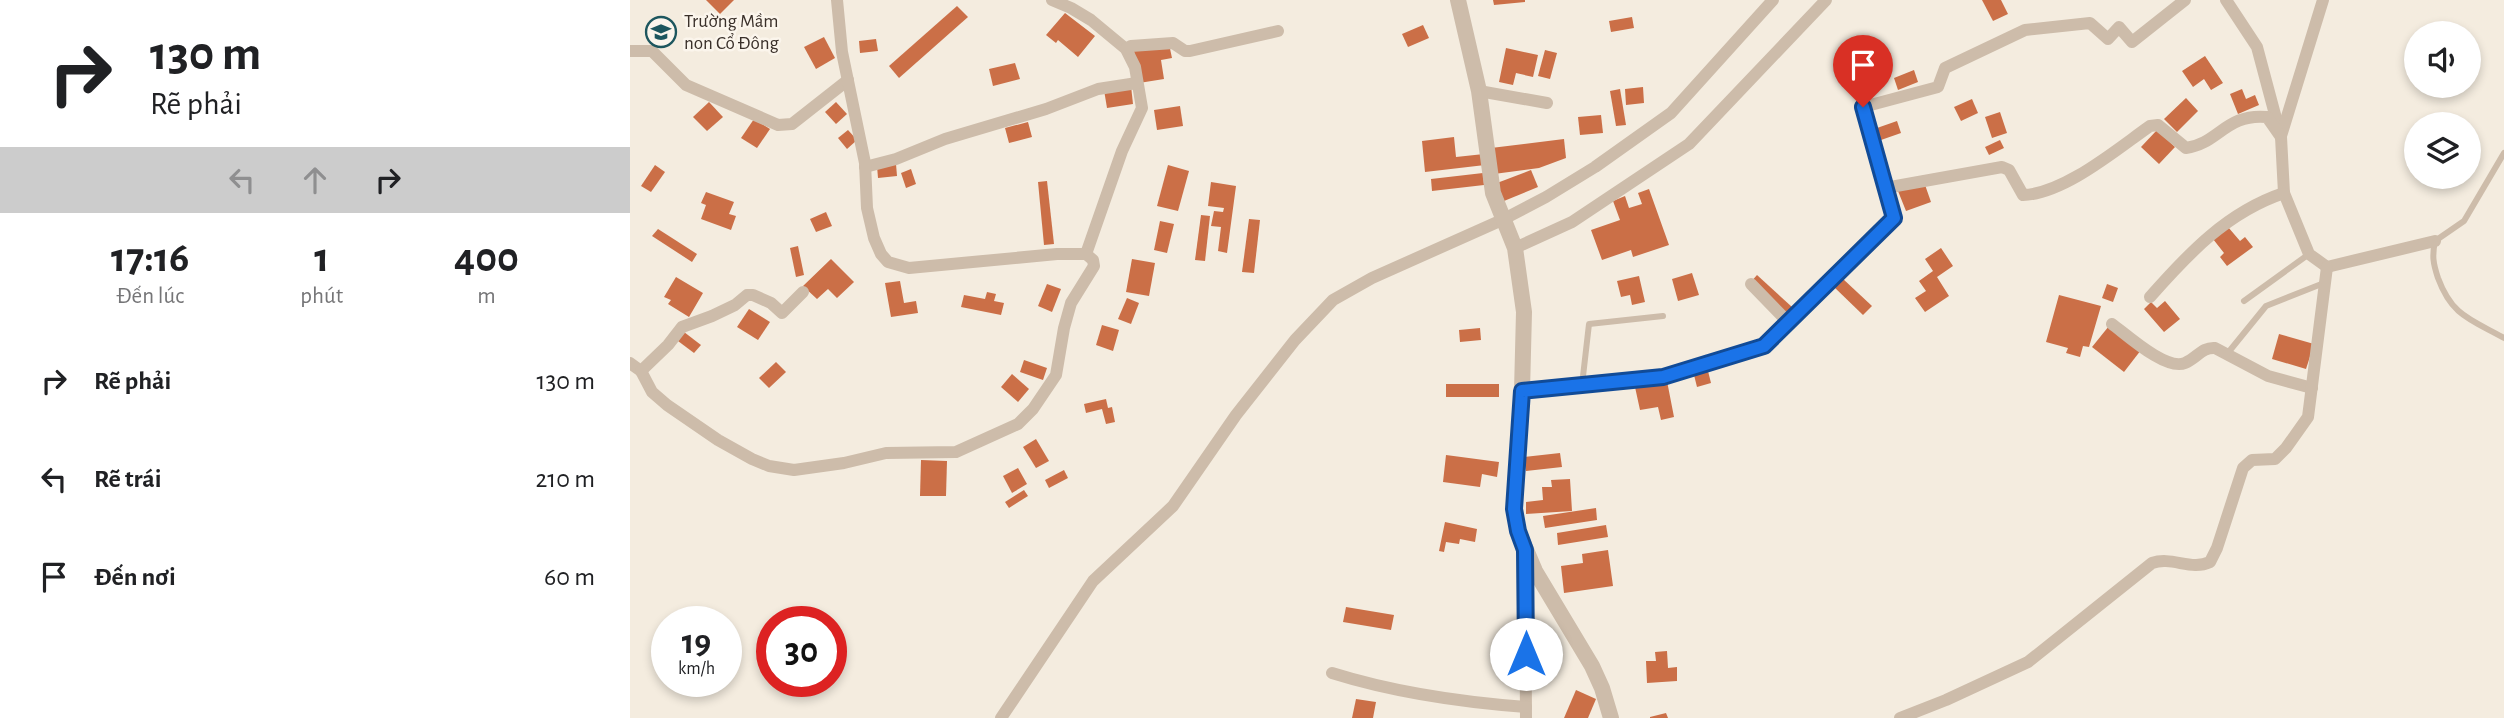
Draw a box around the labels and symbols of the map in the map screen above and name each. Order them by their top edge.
place label: Trường Mầm non Cổ Đông [684,12,779,53]
school or university icon: Trường Mầm non Cổ Đông [644,15,678,49]
pin [1833,35,1893,107]
speed limit sign: 30 [756,606,847,697]
position arrow [1489,617,1563,691]

